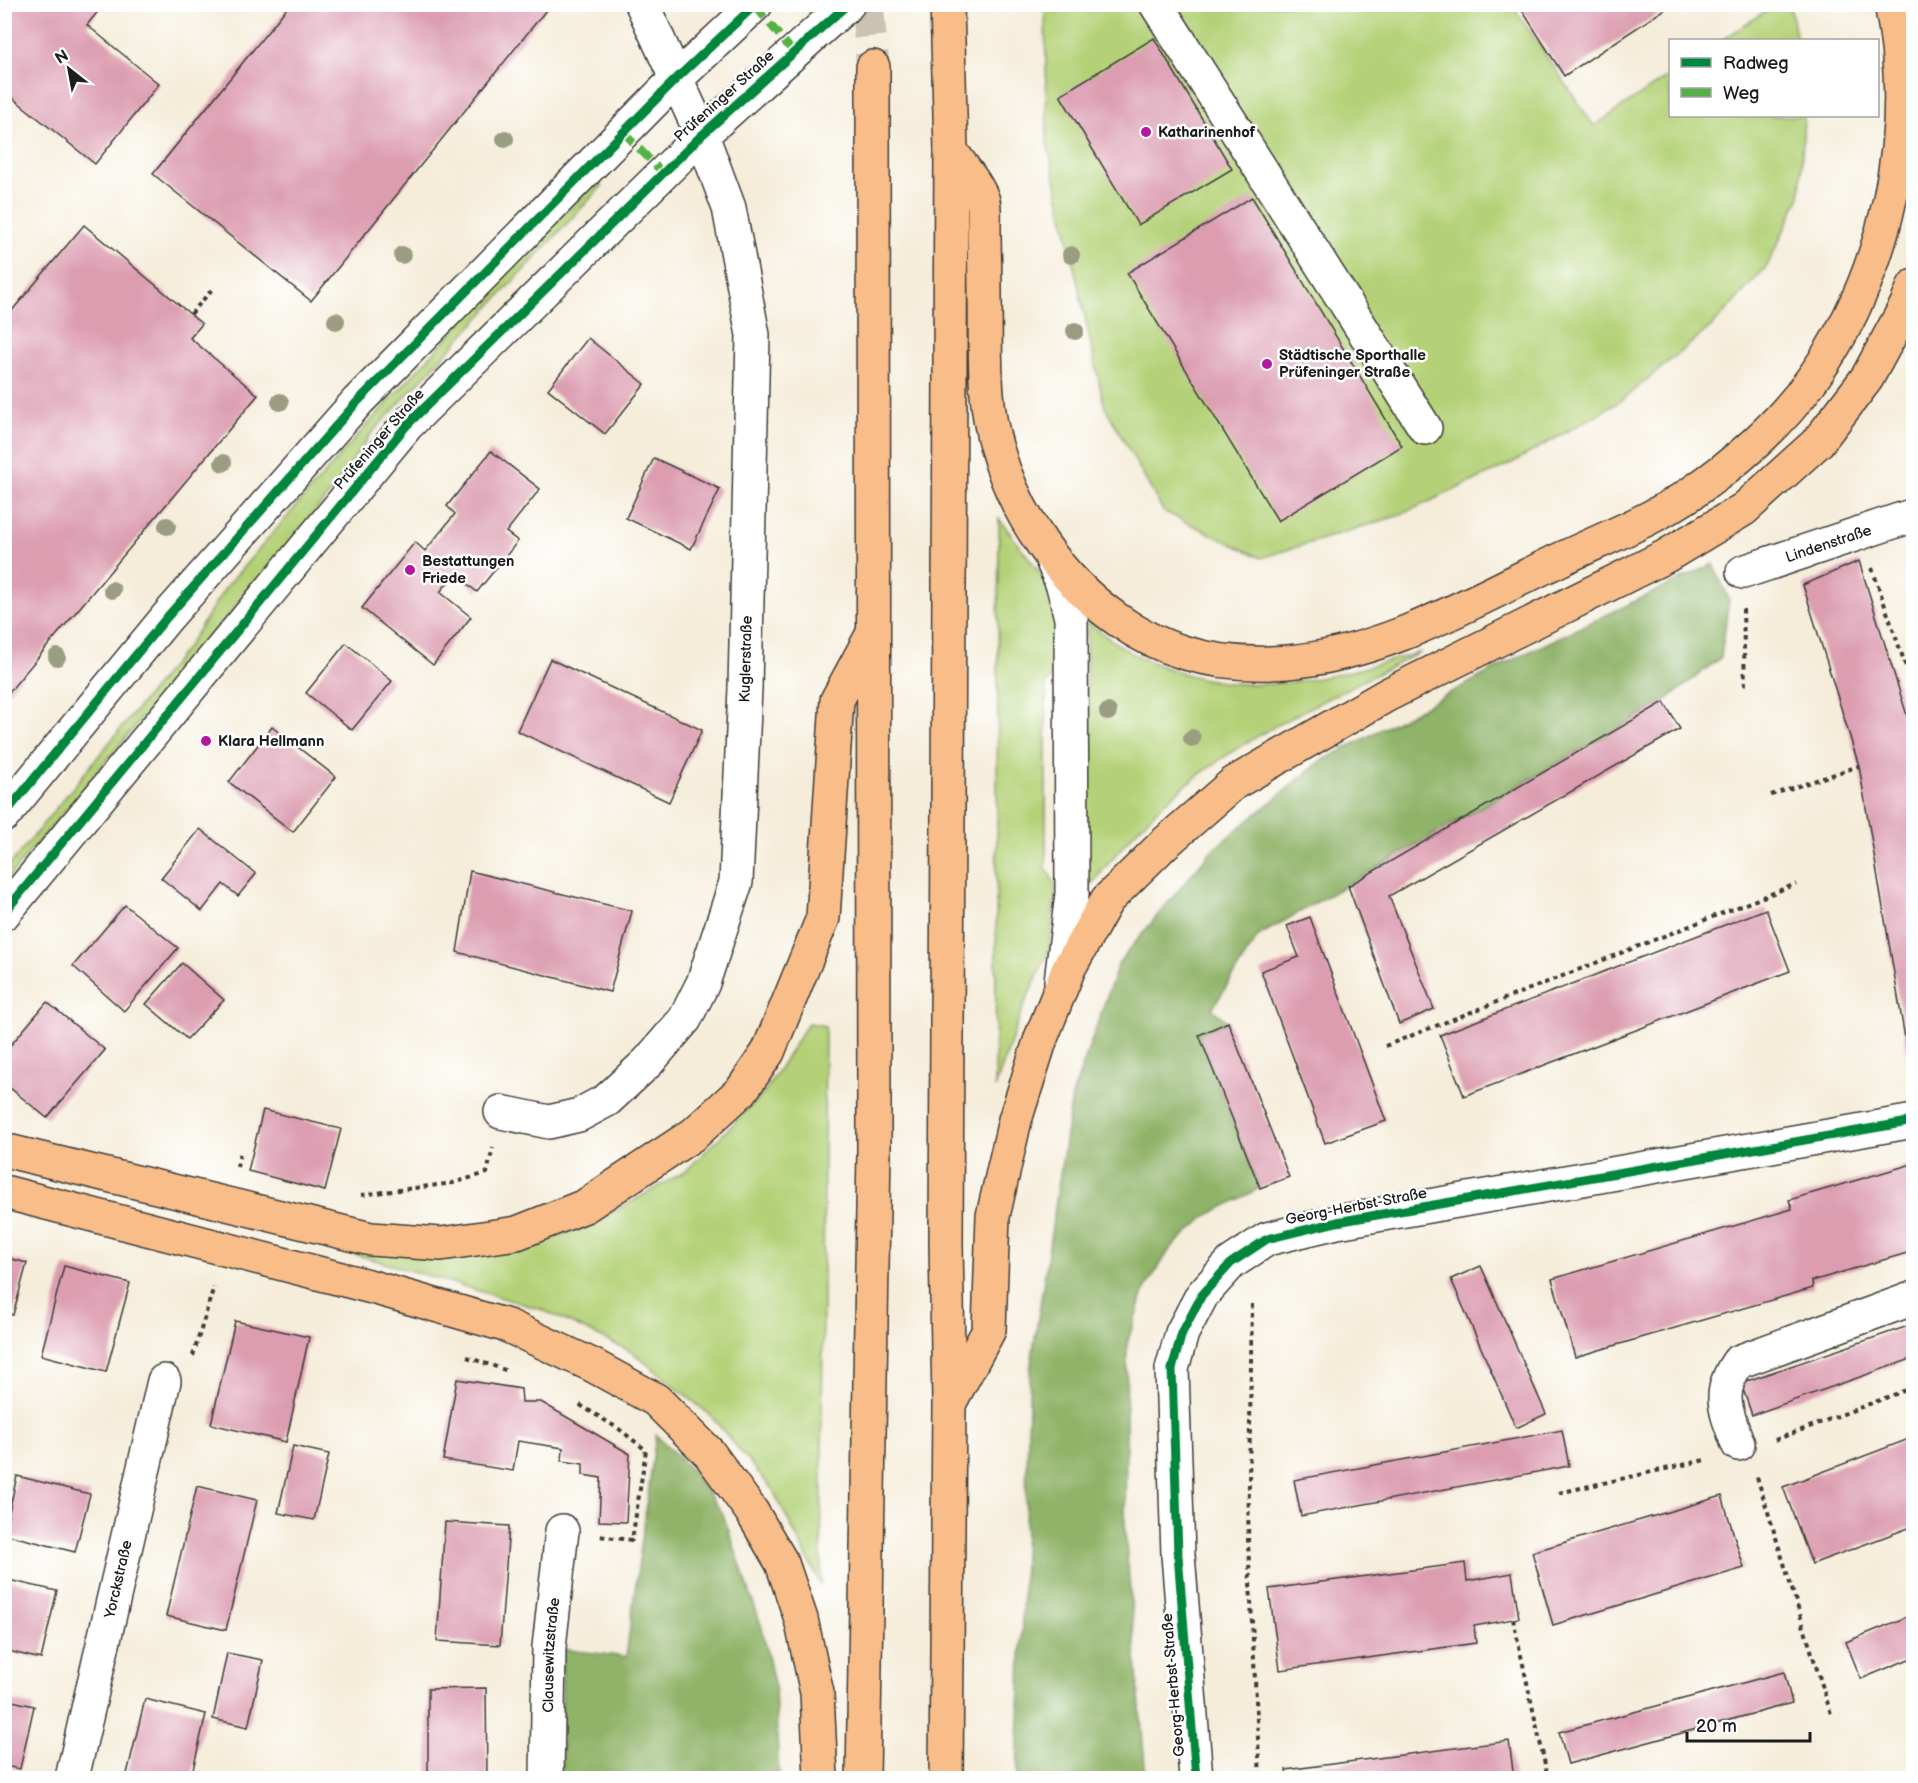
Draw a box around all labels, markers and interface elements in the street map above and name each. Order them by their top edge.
north arrow [39,39,99,99]
legend [1669,39,1879,117]
text: N [52,46,72,69]
street label: Prüfeninger Straße [670,46,778,146]
text: Radweg [1723,53,1789,74]
text: Weg [1723,83,1759,104]
place label: Katharinenhof [1158,123,1256,142]
marker: Katharinenhof [1139,125,1153,139]
place label: Städtische Sporthalle Prüfeninger Straße [1279,346,1426,382]
marker: Städtische Sporthalle Prüfeninger Straße [1260,357,1274,371]
street label: Prüfeninger Straße [330,385,429,494]
street label: Lindenstraße [1783,521,1874,567]
place label: Bestattungen Friede [422,552,514,588]
marker: Bestattungen Friede [403,563,417,577]
street label: Kuglerstraße [735,615,757,703]
place label: Klara Hellmann [218,732,324,751]
marker: Klara Hellmann [199,734,213,748]
street label: Georg-Herbst-Straße [1284,1183,1429,1230]
street label: Yorckstraße [100,1538,137,1621]
street label: Clausewitzstraße [539,1597,564,1713]
street label: Georg-Herbst-Straße [1158,1612,1189,1757]
scale bar [1687,1705,1810,1743]
text: 20 m [1696,1716,1737,1737]

